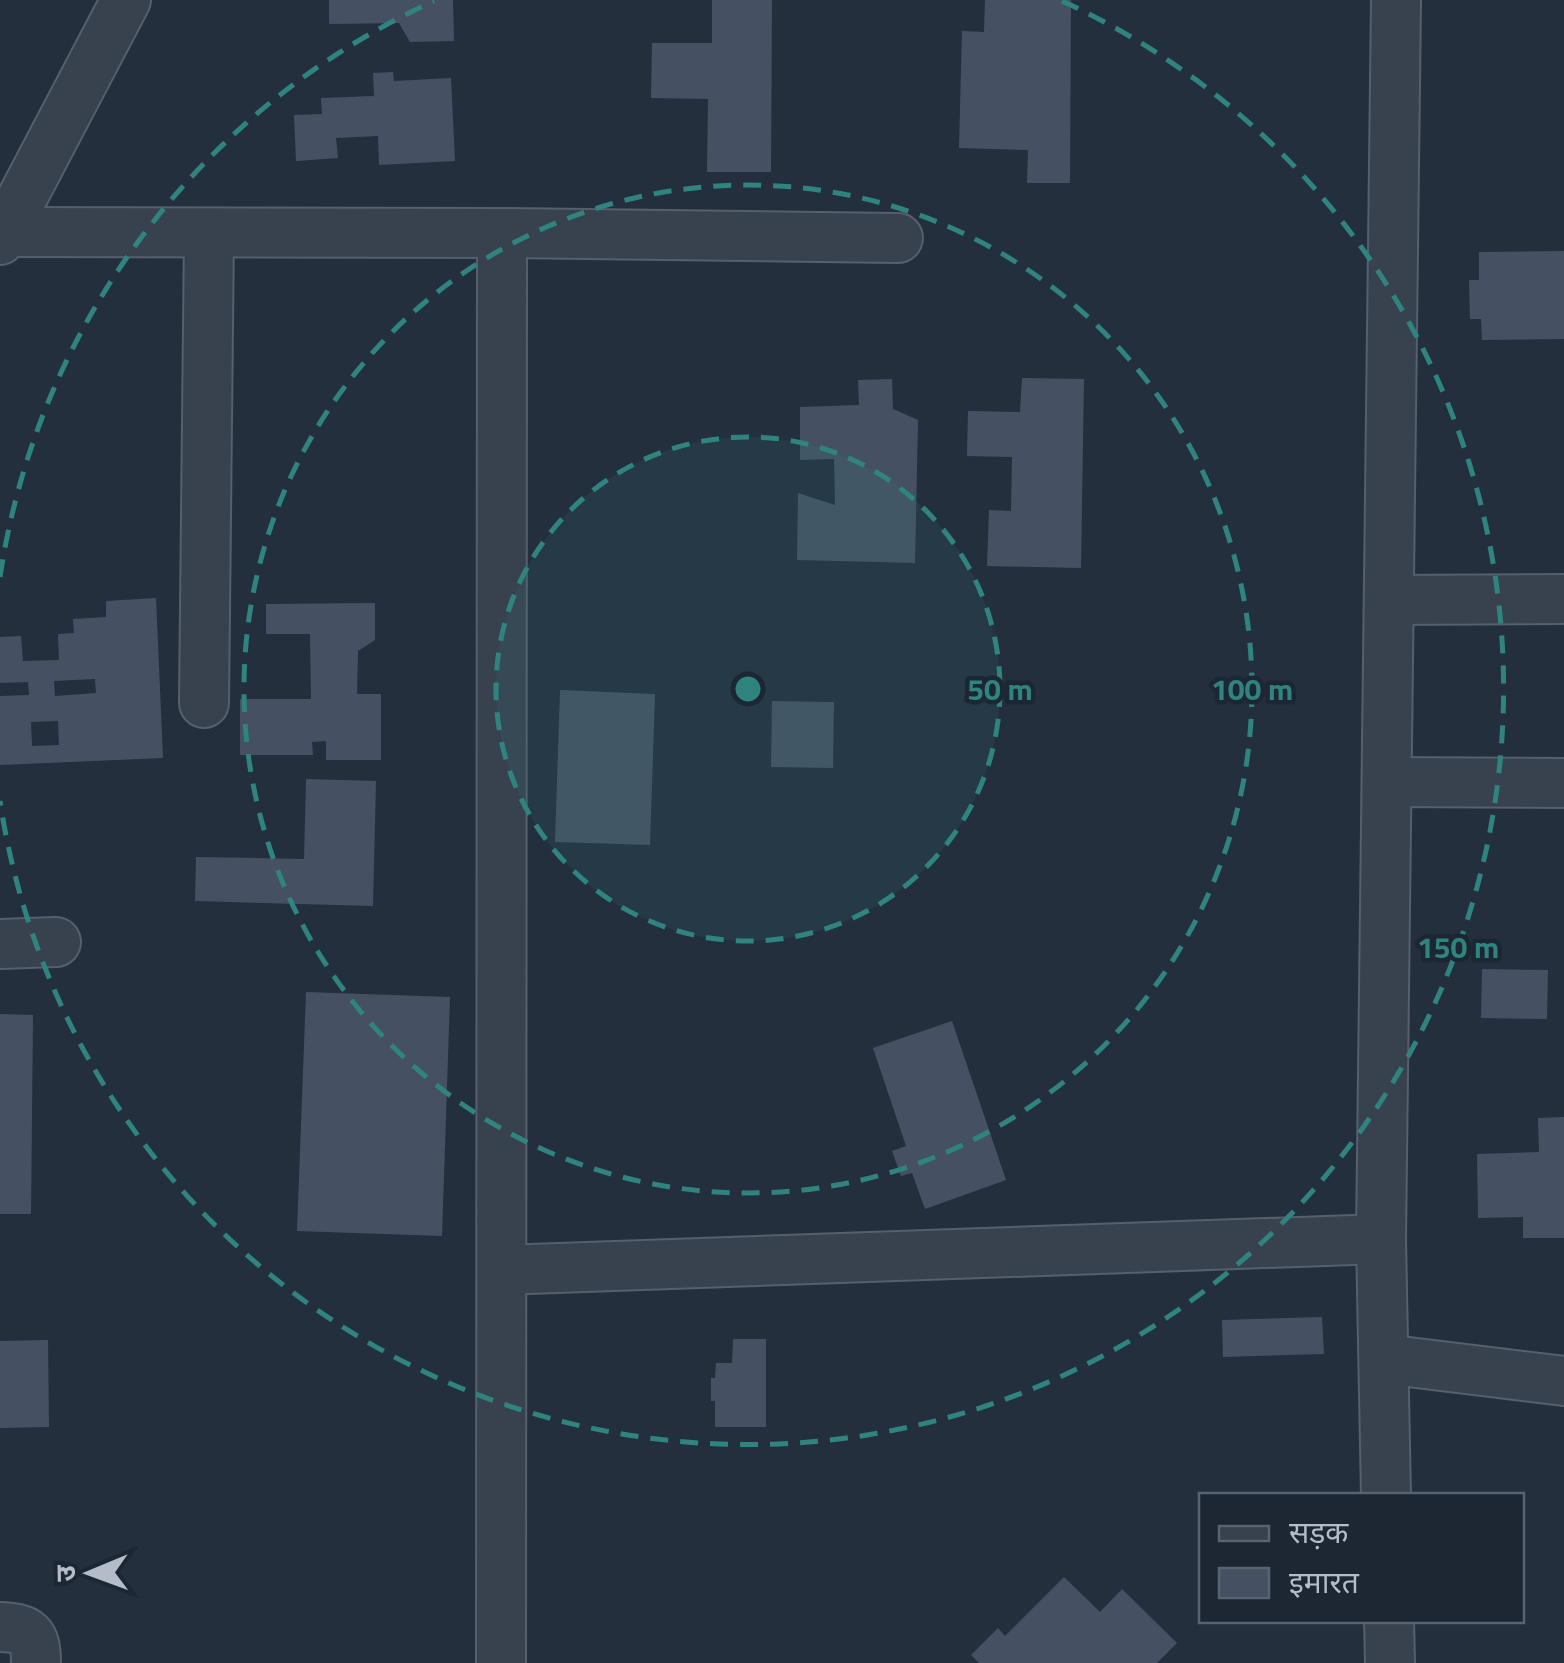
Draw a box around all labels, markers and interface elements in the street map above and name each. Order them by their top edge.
text: 50 m [967,666,1033,712]
text: 100 m [1211,666,1293,712]
centre of rings [730,671,766,707]
text: 150 m [1417,924,1499,970]
legend [1199,1493,1524,1623]
text: सड़क [1289,1509,1349,1555]
north arrow [40,1523,140,1623]
text: इमारत [1289,1559,1360,1605]
text: उ [43,1564,86,1582]

